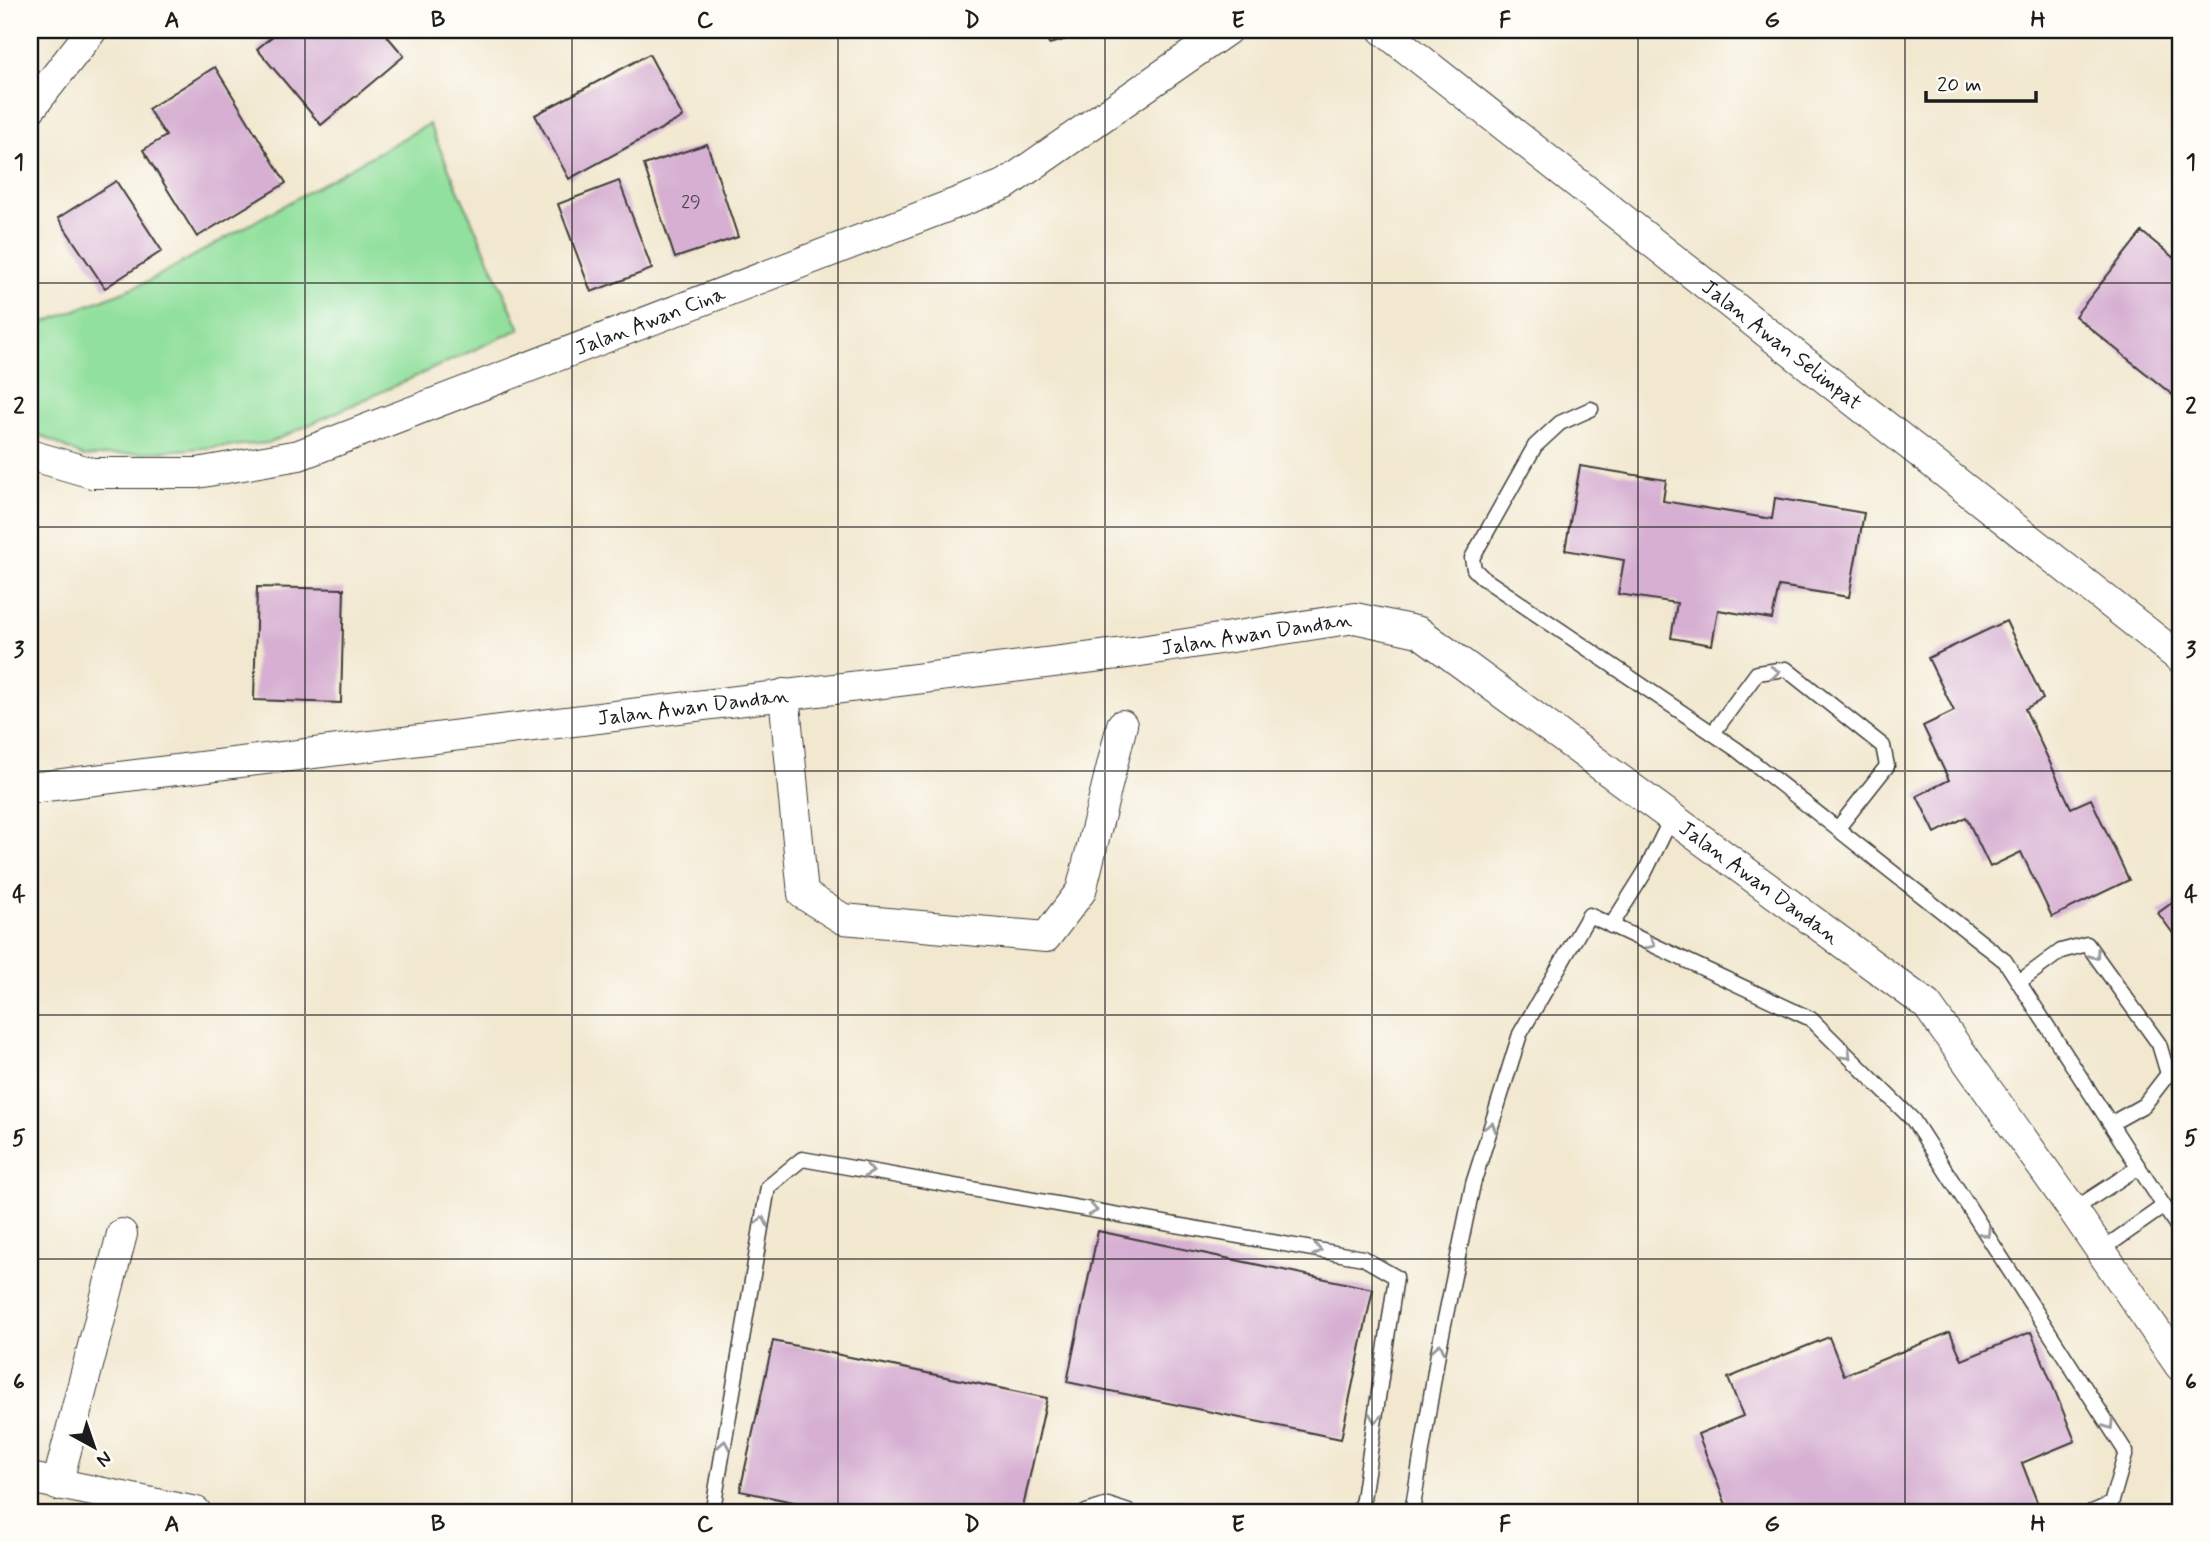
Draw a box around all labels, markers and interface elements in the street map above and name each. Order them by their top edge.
text: A [164,6,180,36]
text: B [431,6,446,36]
text: C [697,6,714,36]
text: D [964,6,980,36]
text: E [1231,6,1245,36]
text: F [1499,6,1511,36]
text: G [1764,6,1780,36]
text: H [2030,6,2046,36]
scale bar [1926,60,2037,104]
text: 20 m [1937,71,1982,99]
text: 1 [14,148,24,178]
text: 1 [2186,148,2196,178]
house number: 29 [681,190,701,214]
street label: Jalan Awan Selimpat [1696,273,1867,417]
street label: Jalan Awan Cina [571,280,730,363]
text: 2 [13,392,25,422]
text: 2 [2185,392,2197,422]
street label: Jalan Awan Dandan [1159,606,1354,663]
text: 3 [14,636,25,666]
text: 3 [2186,636,2197,666]
one-way arrow [1770,665,1781,680]
street label: Jalan Awan Dandan [596,682,791,733]
street label: Jalan Awan Dandan [1673,815,1845,951]
text: 4 [12,880,26,910]
text: 4 [2184,880,2198,910]
one-way arrow [1643,936,1656,950]
one-way arrow [2087,947,2100,960]
one-way arrow [1838,1046,1851,1059]
one-way arrow [1483,1121,1497,1134]
text: 5 [12,1124,26,1154]
text: 5 [2184,1124,2198,1154]
one-way arrow [863,1163,875,1178]
one-way arrow [1087,1202,1099,1217]
one-way arrow [754,1215,769,1227]
one-way arrow [1977,1226,1990,1239]
one-way arrow [1311,1242,1323,1257]
one-way arrow [1431,1342,1446,1354]
text: 6 [13,1368,25,1398]
text: 6 [2185,1368,2197,1398]
north arrow [60,1412,130,1482]
one-way arrow [1368,1412,1383,1424]
one-way arrow [2100,1417,2113,1430]
one-way arrow [715,1440,730,1452]
text: N [91,1445,117,1473]
text: A [164,1510,180,1540]
text: B [431,1510,446,1540]
text: C [697,1510,714,1540]
text: D [964,1510,980,1540]
text: E [1231,1510,1245,1540]
text: F [1499,1510,1511,1540]
text: G [1764,1510,1780,1540]
text: H [2030,1510,2046,1540]

